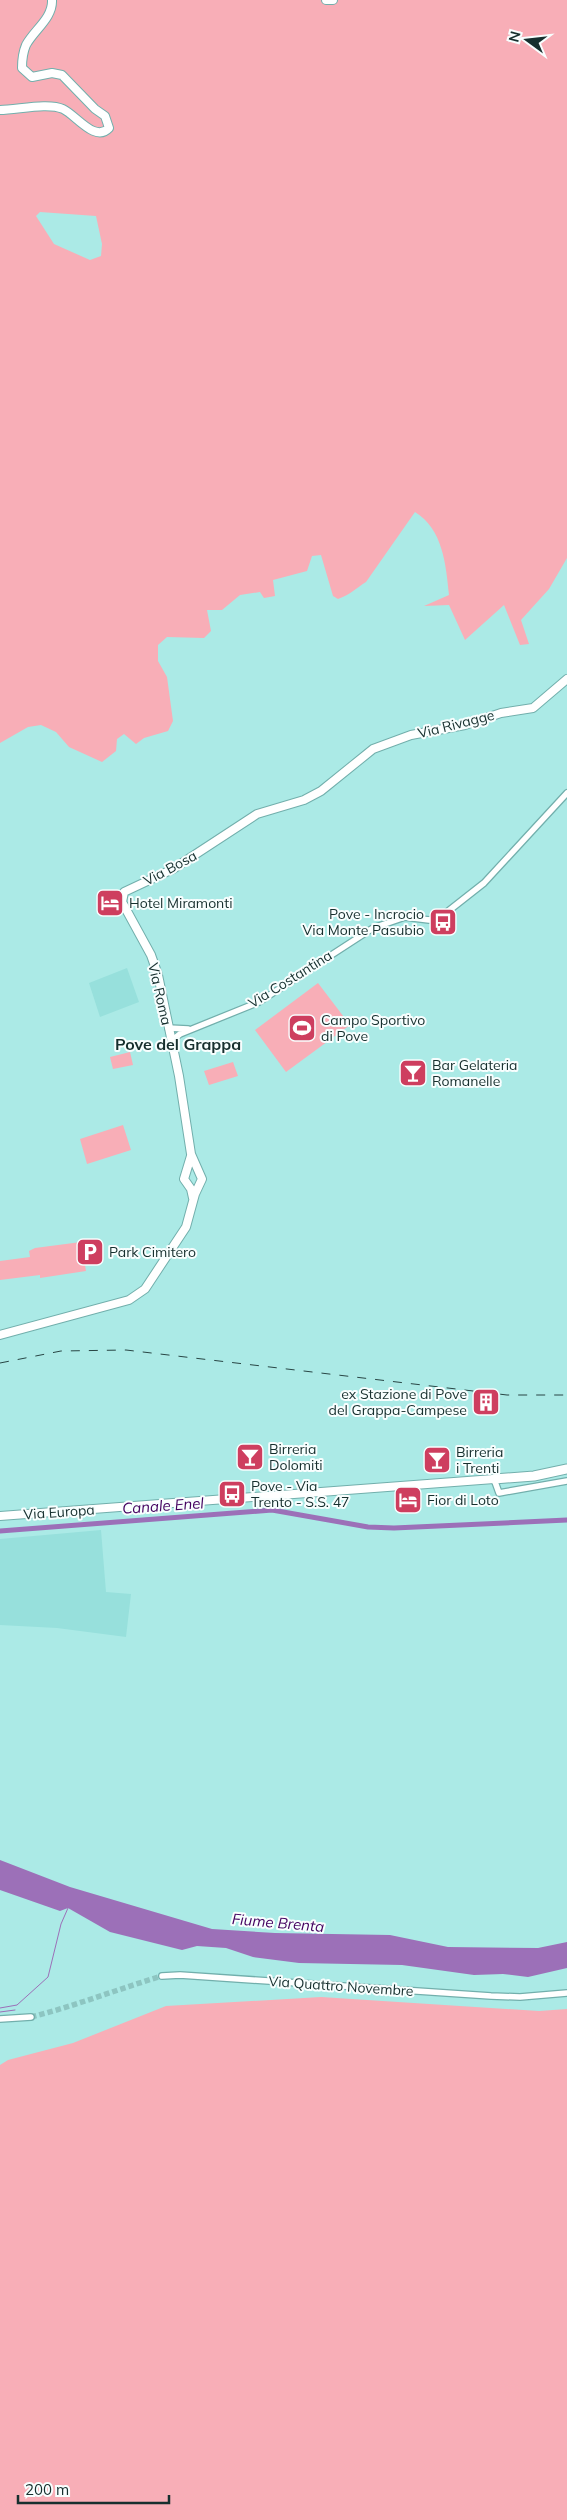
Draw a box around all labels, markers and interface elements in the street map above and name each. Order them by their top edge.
north arrow [502,15,552,65]
text: N [504,29,525,44]
street label: Via Rivagge [416,706,496,742]
street label: Via Bosa [140,846,200,890]
hotel icon: Hotel Miramonti [95,888,125,918]
place label: Hotel Miramonti [129,894,233,912]
place label: Pove - Incrocio Via Monte Pasubio [303,905,424,939]
bus stop icon: Pove - Incrocio Via Monte Pasubio [428,907,458,937]
street label: Via Costantina [245,946,335,1012]
street label: Via Roma [144,961,176,1027]
place label: Campo Sportivo di Pove [321,1011,425,1045]
sports icon: Campo Sportivo di Pove [287,1013,317,1043]
district label: Pove del Grappa [115,1034,241,1054]
place label: Bar Gelateria Romanelle [432,1056,518,1090]
bar icon: Bar Gelateria Romanelle [398,1058,428,1088]
parking icon: Park Cimitero [75,1237,105,1267]
place label: Park Cimitero [109,1243,196,1261]
place label: ex Stazione di Pove del Grappa-Campese [329,1385,467,1419]
building icon: ex Stazione di Pove del Grappa-Campese [471,1387,501,1417]
place label: Birreria Dolomiti [269,1440,323,1474]
bar icon: Birreria Dolomiti [235,1442,265,1472]
place label: Birreria i Trenti [456,1443,503,1477]
bar icon: Birreria i Trenti [422,1445,452,1475]
place label: Pove - Via Trento - S.S. 47 [251,1477,349,1511]
bus stop icon: Pove - Via Trento - S.S. 47 [217,1479,247,1509]
hotel icon: Fior di Loto [393,1485,423,1515]
place label: Fior di Loto [427,1491,499,1509]
water label: Canale Enel [122,1493,205,1518]
street label: Via Europa [23,1501,95,1523]
water label: Fiume Brenta [231,1909,325,1936]
street label: Via Quattro Novembre [268,1972,414,2000]
scale bar [18,2472,169,2504]
text: 200 m [25,2480,69,2499]

